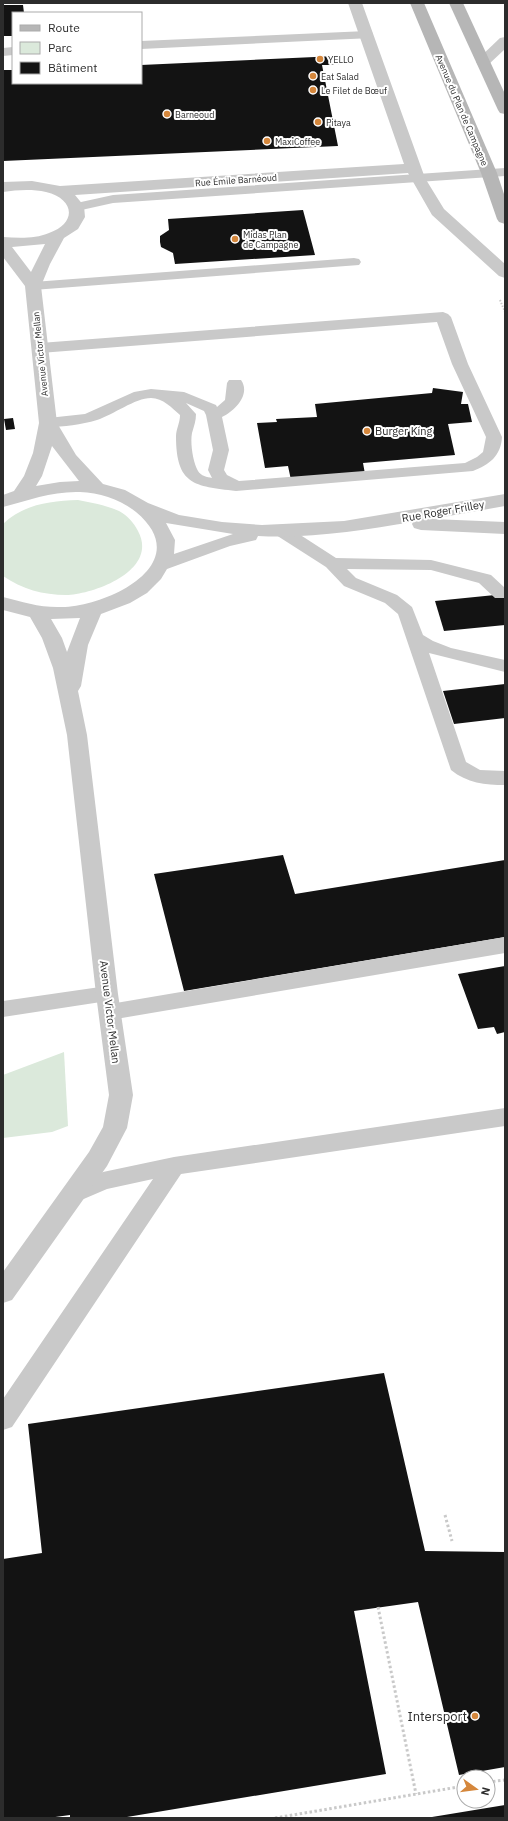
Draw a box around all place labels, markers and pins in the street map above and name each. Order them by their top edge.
marker: YELLO [315,54,325,64]
place label: YELLO [328,54,354,65]
marker: Eat Salad [308,71,318,81]
place label: Eat Salad [321,71,359,82]
marker: Le Filet de Bœuf [308,85,318,95]
place label: Le Filet de Bœuf [321,85,387,96]
marker: Barneoud [162,109,172,119]
place label: Barneoud [175,109,214,120]
marker: Pitaya [313,117,323,127]
place label: Pitaya [326,117,351,128]
marker: MaxiCoffee [262,136,272,146]
place label: MaxiCoffee [275,136,320,147]
place label: Midas Plan de Campagne [243,229,298,250]
marker: Midas Plan de Campagne [230,234,240,244]
place label: Burger King [375,424,433,438]
marker: Burger King [362,426,372,436]
place label: Intersport [407,1708,467,1725]
marker: Intersport [470,1711,480,1721]

